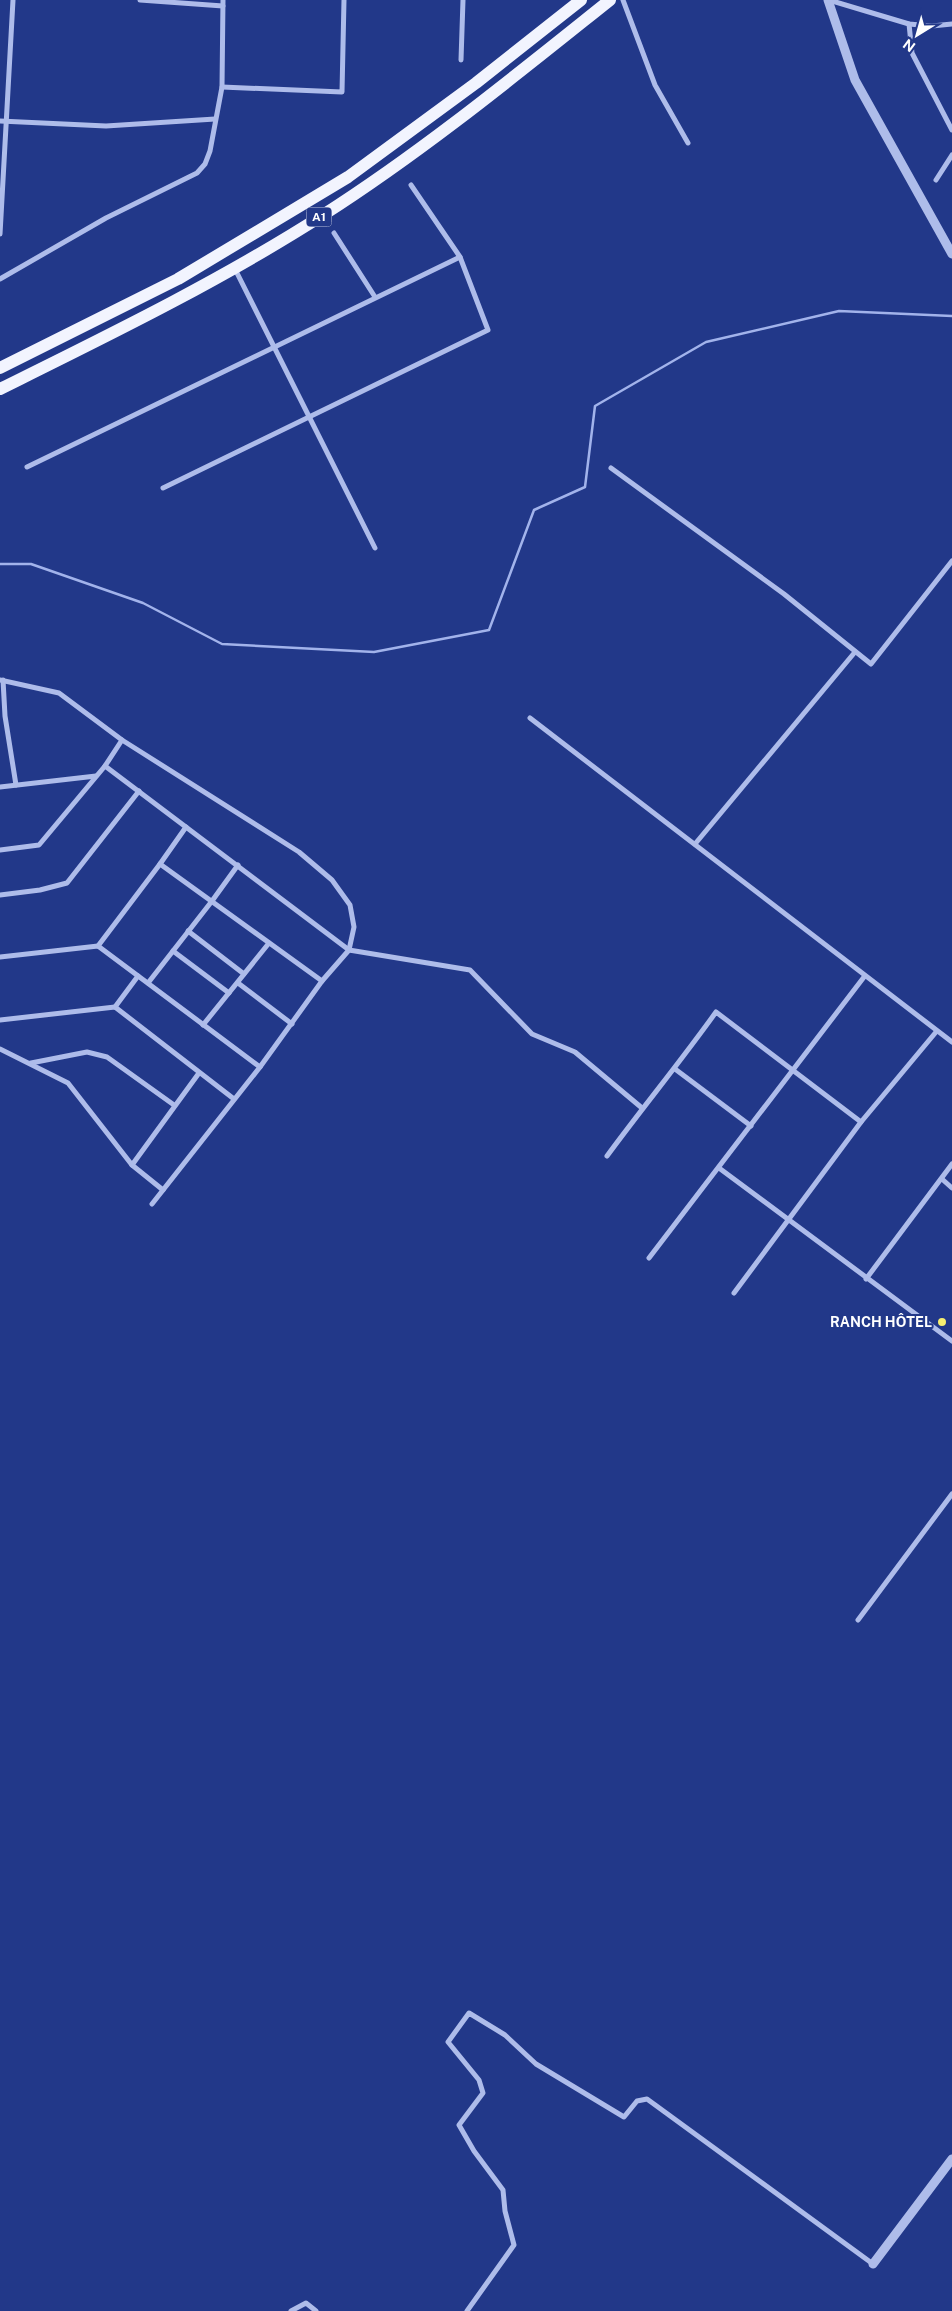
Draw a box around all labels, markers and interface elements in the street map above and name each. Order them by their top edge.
north arrow [892,10,942,60]
text: N [900,36,918,55]
road number: A1 [306,208,332,226]
place label: RANCH HÔTEL [830,1313,932,1330]
marker: RANCH HÔTEL [936,1316,948,1328]

